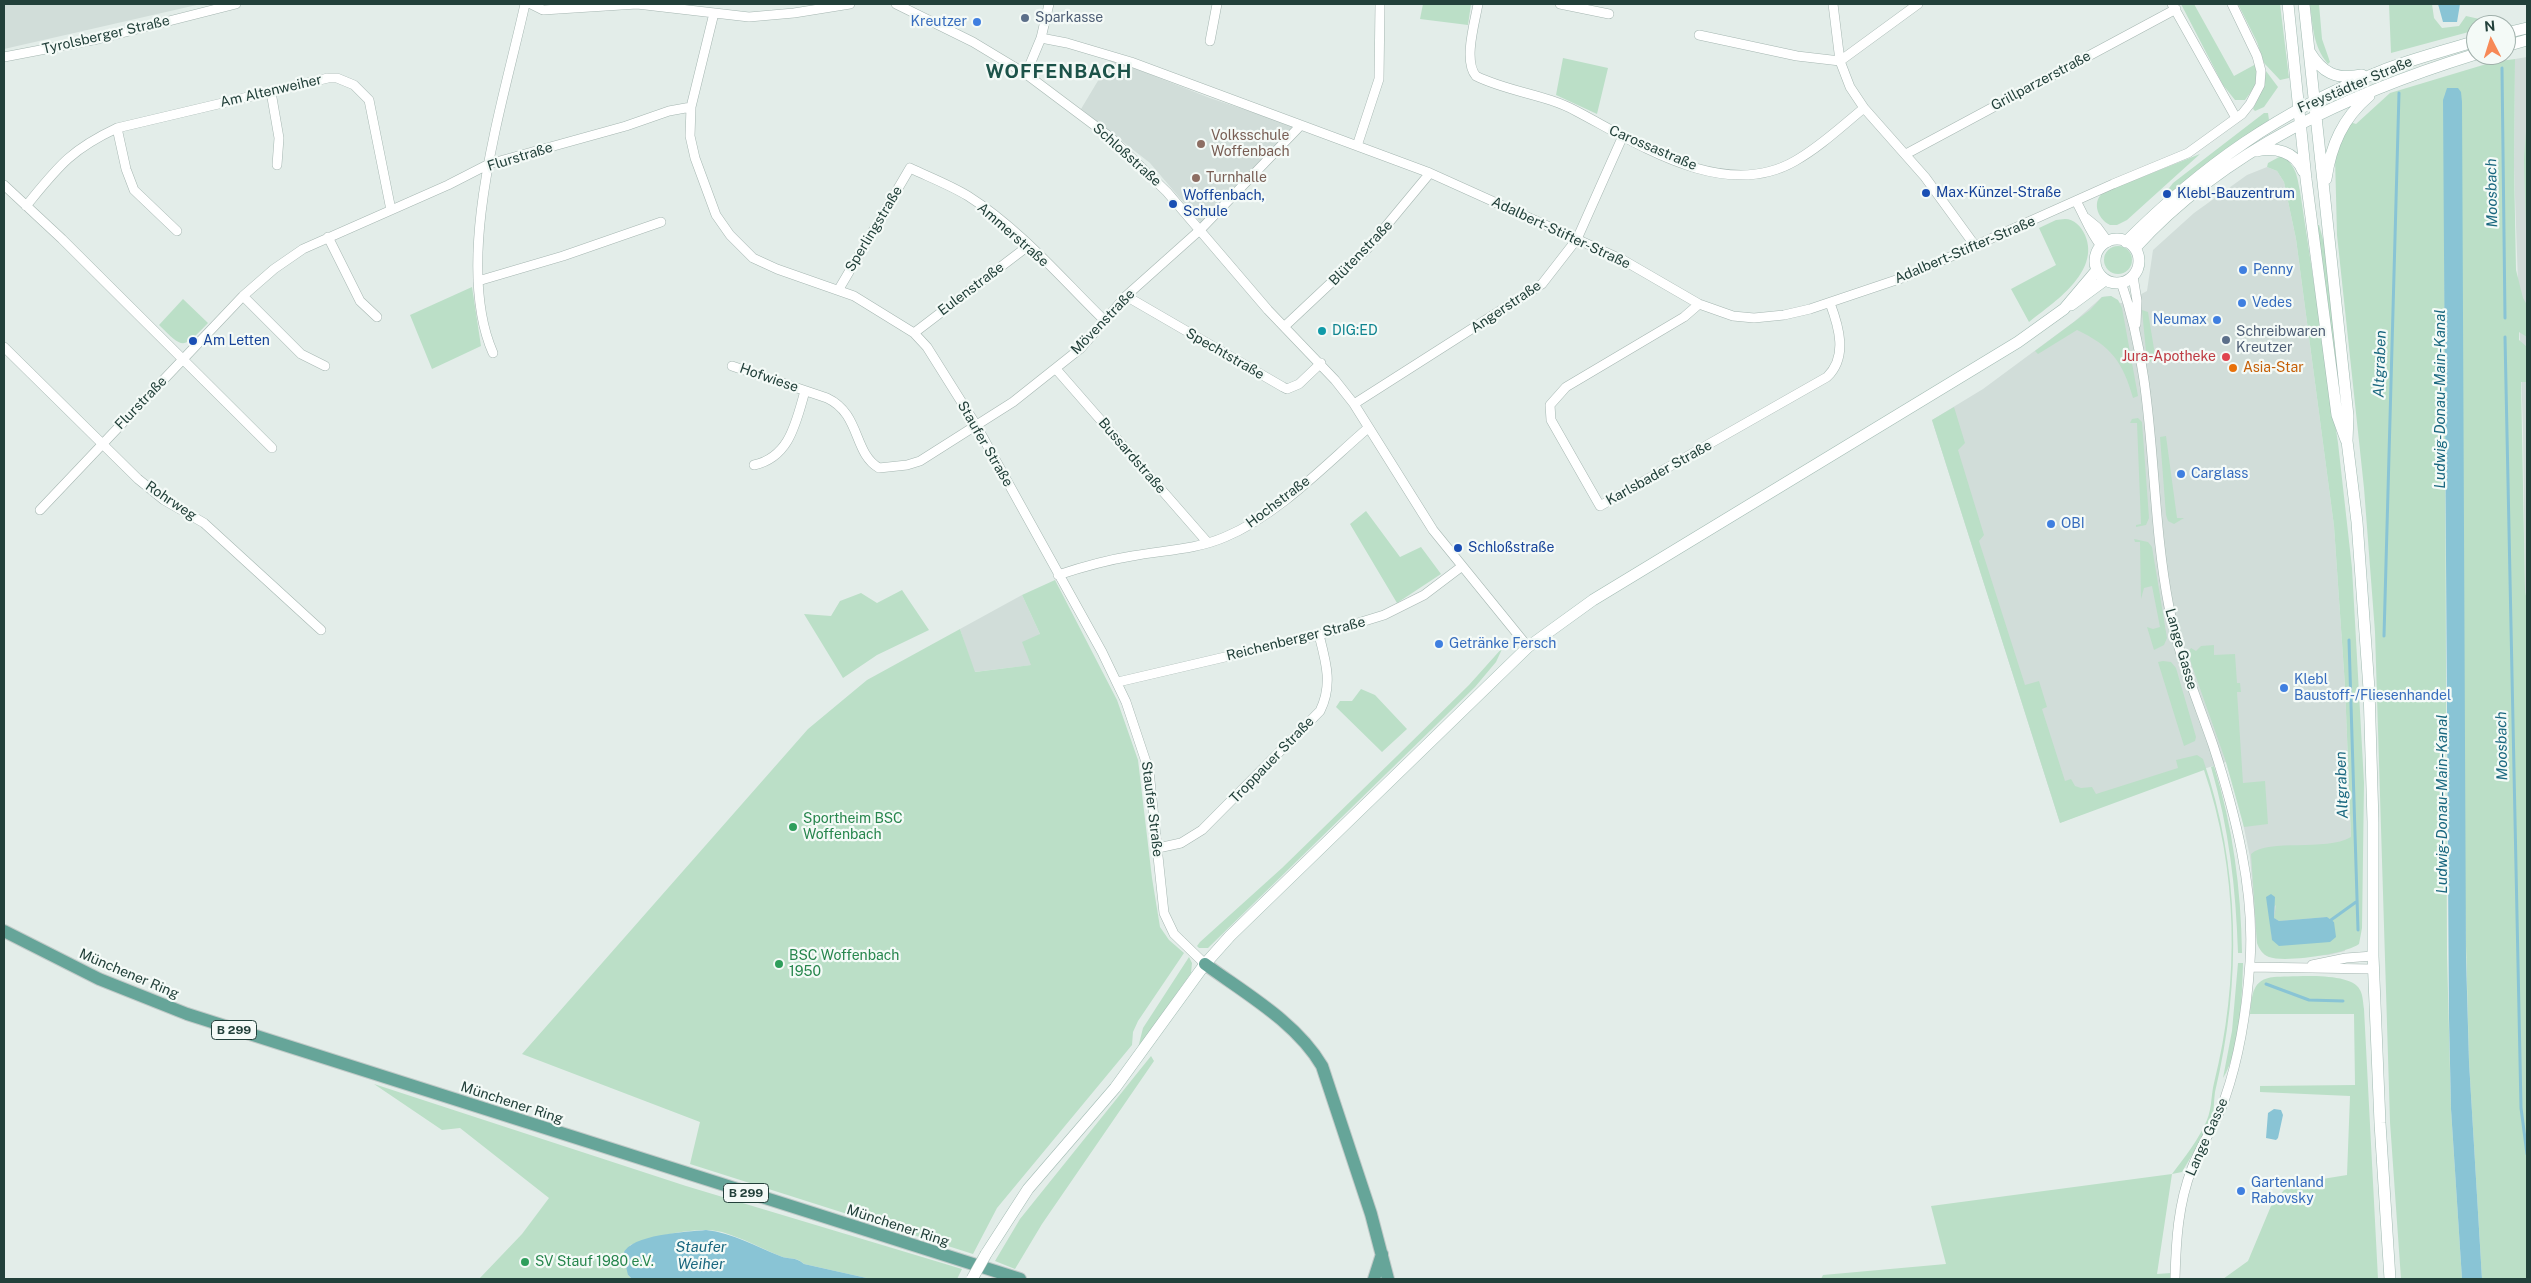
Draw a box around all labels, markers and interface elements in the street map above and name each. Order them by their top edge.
place label: Sparkasse [1035,10,1103,26]
street label: Tyrolsberger Straße [41,12,171,58]
marker: Sparkasse [1019,12,1031,24]
place label: Kreutzer [911,14,967,30]
north arrow [2466,15,2516,65]
marker: Kreutzer [971,16,983,28]
text: N [2484,18,2496,35]
street label: Grillparzerstraße [1988,48,2094,114]
street label: Freystädter Straße [2295,53,2415,117]
district label: WOFFENBACH [984,61,1134,83]
street label: Am Altenweiher [219,71,323,111]
street label: Schloßstraße [1089,120,1165,190]
street label: Carossastraße [1607,122,1699,174]
place label: Volksschule Woffenbach [1211,128,1290,160]
marker: Volksschule Woffenbach [1195,138,1207,150]
street label: Flurstraße [485,139,555,175]
water label: Moosbach [2482,158,2502,228]
place label: Turnhalle [1206,170,1267,186]
marker: Turnhalle [1190,172,1202,184]
street label: Sperlingstraße [842,183,906,275]
place label: Max-Künzel-Straße [1936,185,2061,201]
place label: Klebl-Bauzentrum [2177,186,2295,202]
marker: Max-Künzel-Straße [1920,187,1932,199]
place label: Woffenbach, Schule [1183,188,1265,220]
marker: Klebl-Bauzentrum [2161,188,2173,200]
street label: Adalbert-Stifter-Straße [1489,193,1633,273]
marker: Woffenbach, Schule [1167,198,1179,210]
street label: Ammerstraße [974,199,1052,271]
street label: Adalbert-Stifter-Straße [1892,213,2038,287]
street label: Blütenstraße [1326,217,1396,289]
street label: Eulenstraße [935,259,1007,319]
place label: Penny [2253,262,2293,278]
marker: Penny [2237,264,2249,276]
street label: Angerstraße [1468,277,1544,337]
street label: Mövenstraße [1068,286,1138,358]
place label: Vedes [2252,295,2292,311]
marker: Vedes [2236,297,2248,309]
water label: Ludwig-Donau-Main-Kanal [2431,309,2449,489]
place label: Neumax [2153,312,2207,328]
marker: Neumax [2211,314,2223,326]
place label: DIG:ED [1332,323,1378,339]
place label: Schreibwaren Kreutzer [2236,324,2326,357]
street label: Spechtstraße [1183,325,1267,383]
marker: DIG:ED [1316,325,1328,337]
water label: Altgraben [2370,330,2390,398]
place label: Am Letten [203,333,270,349]
marker: Schreibwaren Kreutzer [2220,334,2232,346]
marker: Am Letten [187,335,199,347]
place label: Jura-Apotheke [2122,349,2216,365]
marker: Jura-Apotheke [2220,351,2232,363]
street label: Hofwiese [737,360,801,396]
place label: Asia-Star [2243,360,2304,376]
marker: Asia-Star [2227,362,2239,374]
street label: Flurstraße [112,373,170,433]
street label: Staufer Straße [954,398,1016,490]
street label: Bussardstraße [1095,415,1169,497]
street label: Karlsbader Straße [1603,437,1715,509]
place label: Carglass [2191,466,2248,482]
marker: Carglass [2175,468,2187,480]
street label: Hochstraße [1243,473,1313,531]
street label: Rohrweg [142,478,200,524]
place label: OBI [2061,516,2085,532]
marker: OBI [2045,518,2057,530]
place label: Schloßstraße [1468,540,1555,556]
marker: Schloßstraße [1452,542,1464,554]
street label: Lange Gasse [2161,607,2201,691]
street label: Reichenberger Straße [1225,614,1367,664]
place label: Getränke Fersch [1449,636,1556,652]
marker: Getränke Fersch [1433,638,1445,650]
place label: Klebl Baustoff-/Fliesenhandel [2294,672,2451,704]
marker: Klebl Baustoff-/Fliesenhandel [2278,682,2290,694]
water label: Moosbach [2492,711,2512,781]
street label: Troppauer Straße [1226,713,1318,807]
water label: Ludwig-Donau-Main-Kanal [2433,714,2451,894]
water label: Altgraben [2332,751,2352,819]
street label: Staufer Straße [1138,760,1166,858]
place label: Sportheim BSC Woffenbach [803,811,903,844]
marker: Sportheim BSC Woffenbach [787,821,799,833]
street label: Münchener Ring [77,945,181,1003]
place label: BSC Woffenbach 1950 [789,948,899,980]
marker: BSC Woffenbach 1950 [773,958,785,970]
road number: B 299 [212,1020,256,1040]
street label: Münchener Ring [459,1079,565,1127]
street label: Lange Gasse [2182,1095,2232,1179]
place label: Gartenland Rabovsky [2251,1175,2324,1208]
road number: B 299 [724,1184,768,1202]
marker: Gartenland Rabovsky [2235,1185,2247,1197]
street label: Münchener Ring [845,1202,951,1250]
water label: Staufer Weiher [676,1238,726,1273]
place label: SV Stauf 1980 e.V. [535,1254,654,1270]
marker: SV Stauf 1980 e.V. [519,1256,531,1268]

